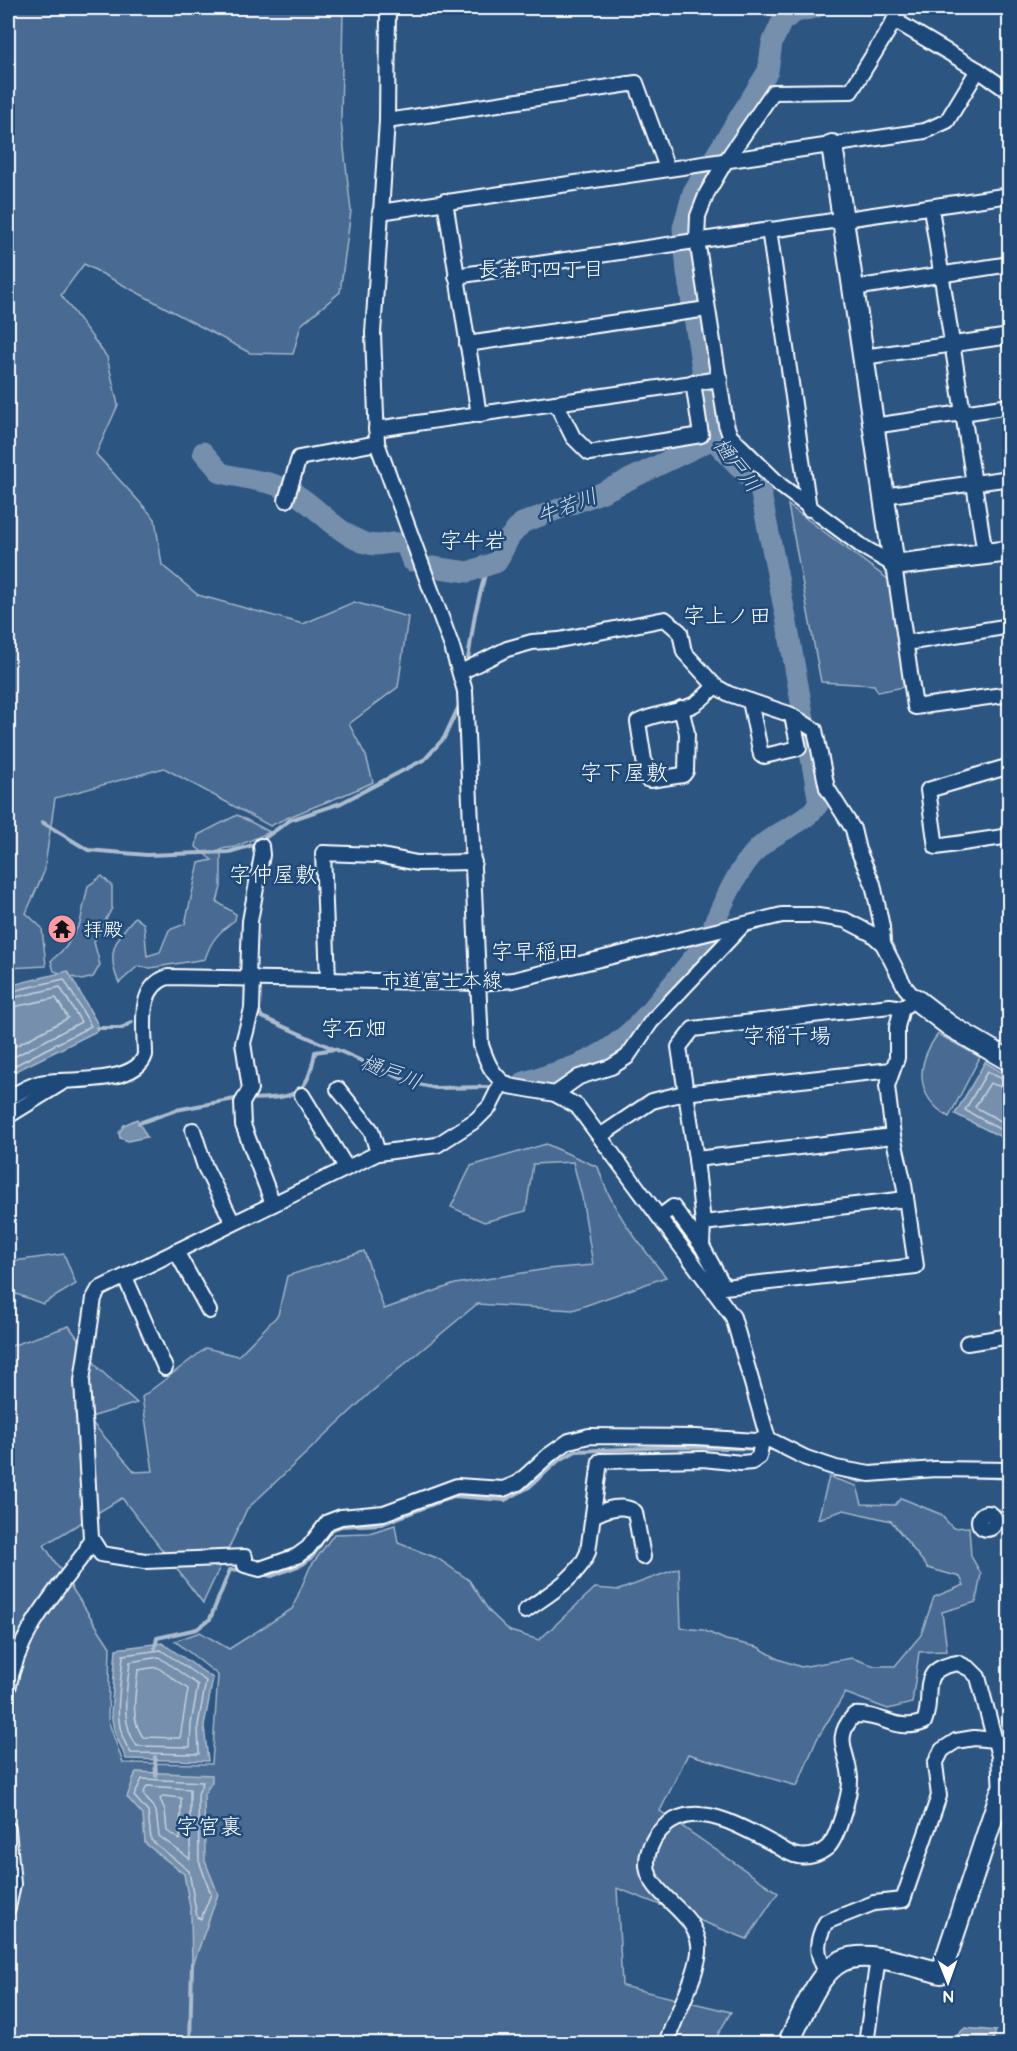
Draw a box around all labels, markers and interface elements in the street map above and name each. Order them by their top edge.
district label: 長者町四丁目 [478,255,604,284]
water label: 樋戸川 [706,431,767,499]
water label: 牛若川 [533,482,602,531]
district label: 字牛岩 [440,526,506,557]
district label: 字上ノ田 [683,601,771,632]
district label: 字下屋敷 [580,758,668,789]
district label: 字仲屋敷 [229,860,317,891]
temple icon: 拝殿 [46,913,78,945]
place label: 拝殿 [83,916,123,944]
district label: 字早稲田 [491,937,579,968]
street label: 市道富士本線 [382,967,502,995]
district label: 字石畑 [321,1014,387,1045]
district label: 字稲干場 [743,1021,831,1052]
water label: 樋戸川 [356,1048,425,1097]
district label: 字宮裏 [176,1812,242,1843]
north arrow [918,1952,978,2012]
text: N [943,1985,953,2007]

